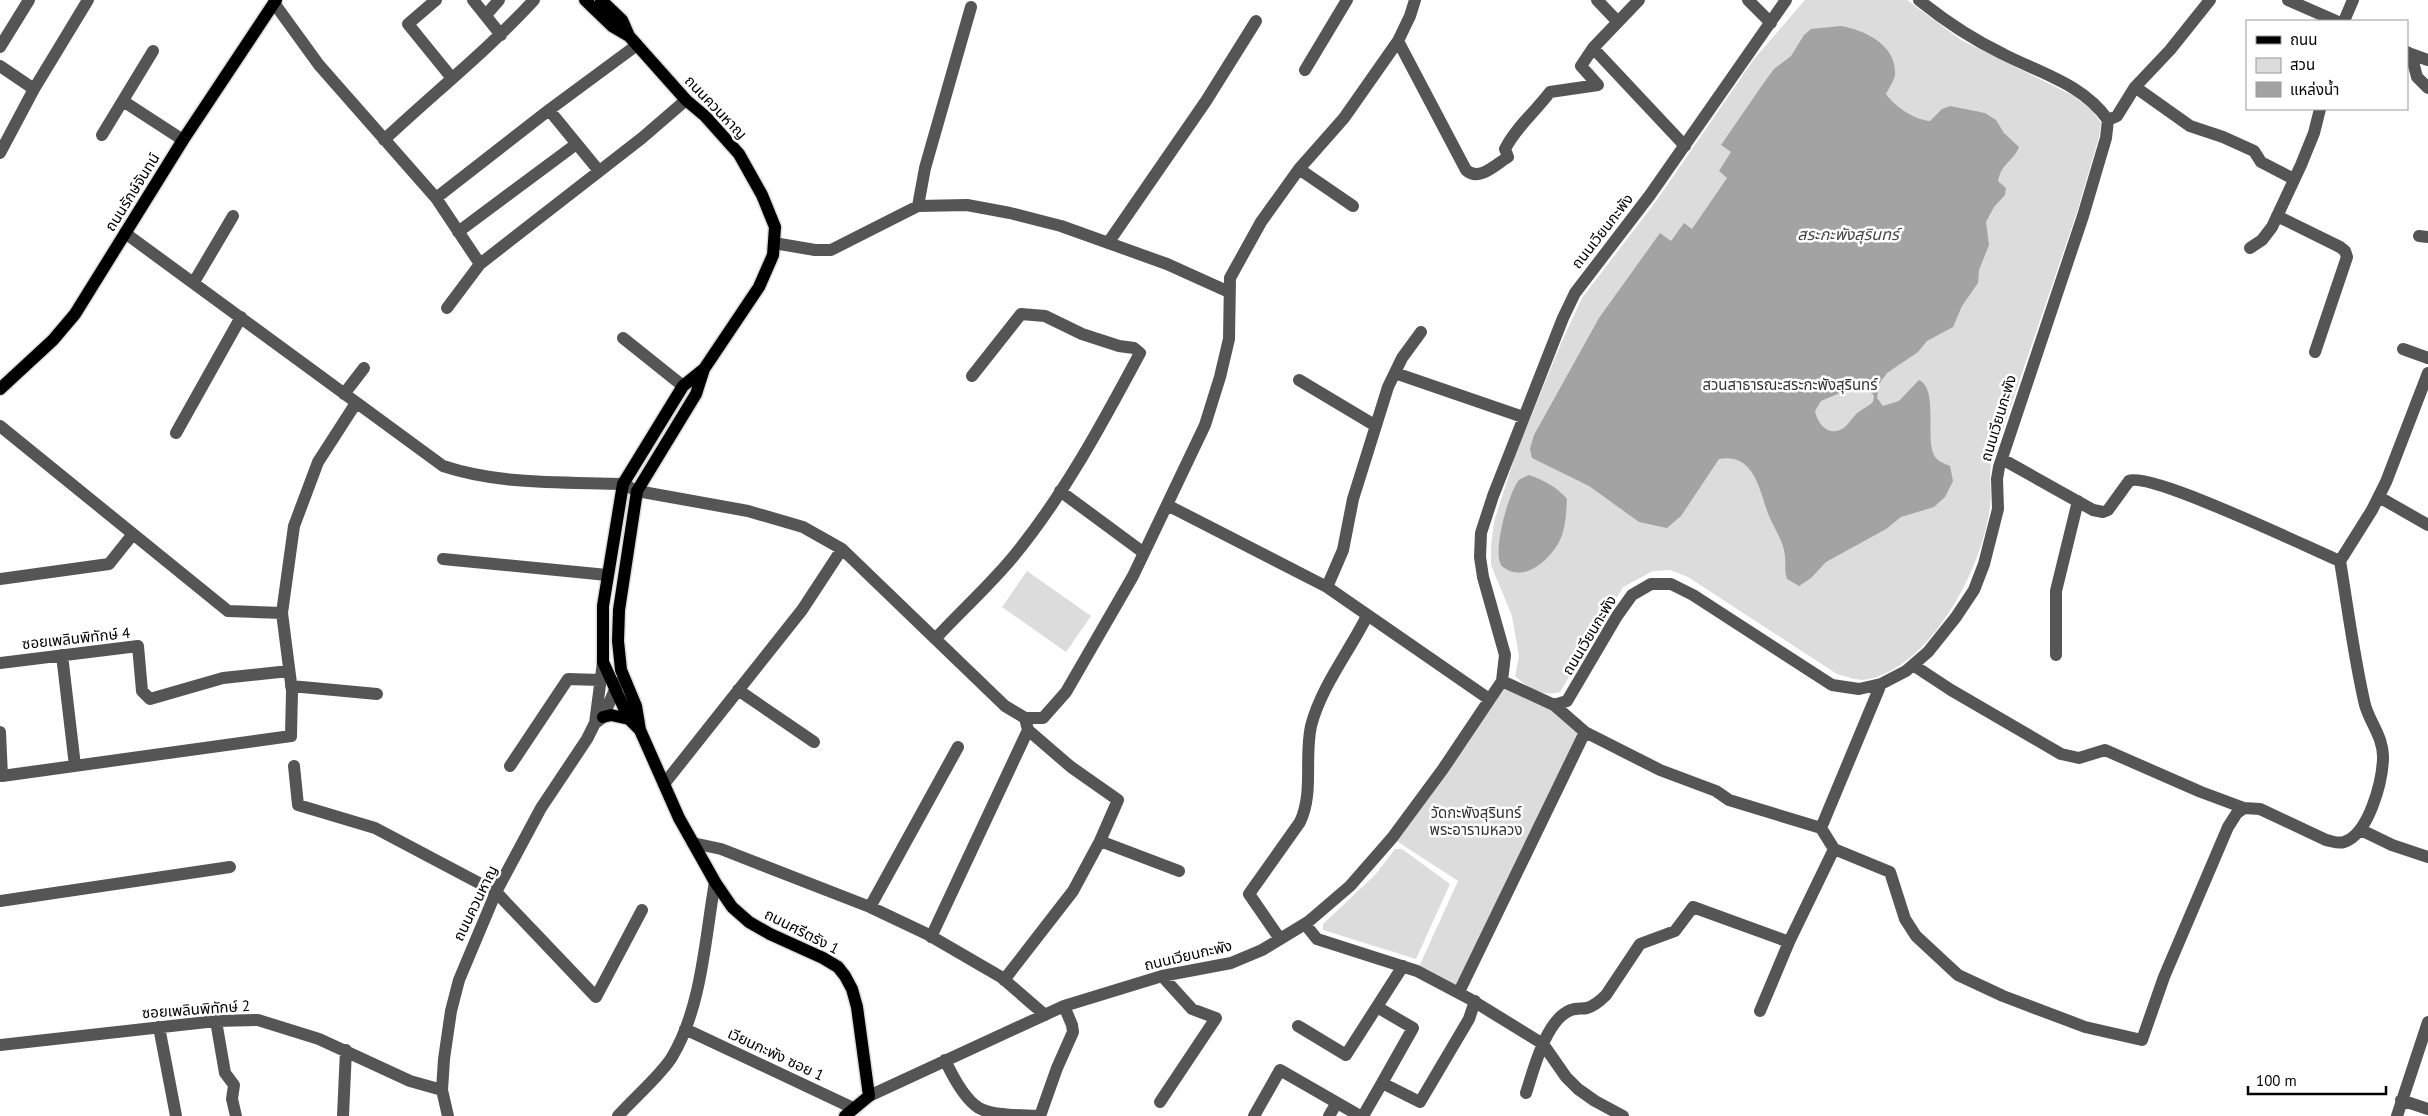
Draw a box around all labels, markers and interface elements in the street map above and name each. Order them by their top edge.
legend [2246,20,2408,110]
text: ถนน [2290,30,2317,49]
text: สวน [2290,55,2315,74]
street label: ถนนควนหาญ [681,71,751,143]
text: แหล่งน้ำ [2290,79,2339,99]
street label: ถนนรักษ์จันทน์ [100,149,164,235]
street label: ถนนเวียนกะพัง [1567,190,1637,272]
water label: สระกะพังสุรินทร์ [1797,224,1902,245]
street label: ถนนเวียนกะพัง [1976,372,2020,464]
park label: สวนสาธารณะสระกะพังสุรินทร์ [1702,375,1878,394]
street label: ถนนเวียนกะพัง [1558,592,1620,678]
street label: ซอยเพลินพิทักษ์ 4 [21,623,131,653]
park label: วัดกะพังสุรินทร์ พระอารามหลวง [1430,803,1522,839]
street label: ถนนควนหาญ [449,862,501,944]
street label: ถนนศรีตรัง 1 [761,904,843,958]
street label: ถนนเวียนกะพัง [1142,936,1234,974]
street label: ซอยเพลินพิทักษ์ 2 [141,996,251,1022]
street label: เวียนกะพัง ซอย 1 [725,1023,827,1085]
scale bar [2248,1064,2386,1096]
text: 100 m [2256,1071,2297,1090]

